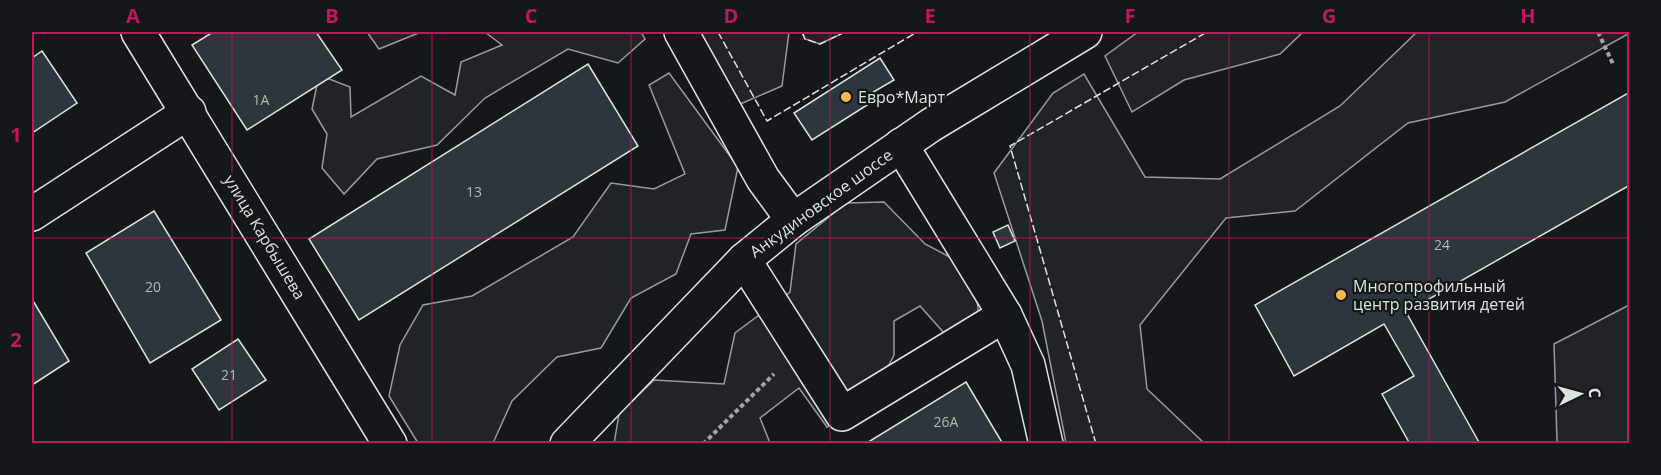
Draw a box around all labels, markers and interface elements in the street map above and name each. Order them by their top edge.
text: A [126,2,140,29]
text: B [325,2,339,29]
text: C [525,2,538,29]
text: D [724,2,738,29]
text: E [924,2,936,29]
text: F [1125,2,1135,29]
text: G [1322,2,1336,29]
text: H [1520,2,1536,29]
place label: Евро*Март [858,86,945,108]
house number: 1А [253,90,270,109]
marker: Евро*Март [839,90,853,104]
text: 1 [10,121,22,148]
street label: Анкудиновское шоссе [745,144,897,262]
street label: улица Карбышева [219,170,311,304]
house number: 13 [466,182,482,201]
house number: 24 [1434,235,1450,254]
place label: Многопрофильный центр развития детей [1353,275,1525,315]
house number: 20 [145,277,161,296]
marker: Многопрофильный центр развития детей [1334,288,1348,302]
text: 2 [10,326,22,353]
north arrow [1550,364,1610,424]
house number: 21 [221,365,237,384]
text: С [1584,387,1606,399]
house number: 26А [934,412,959,431]

